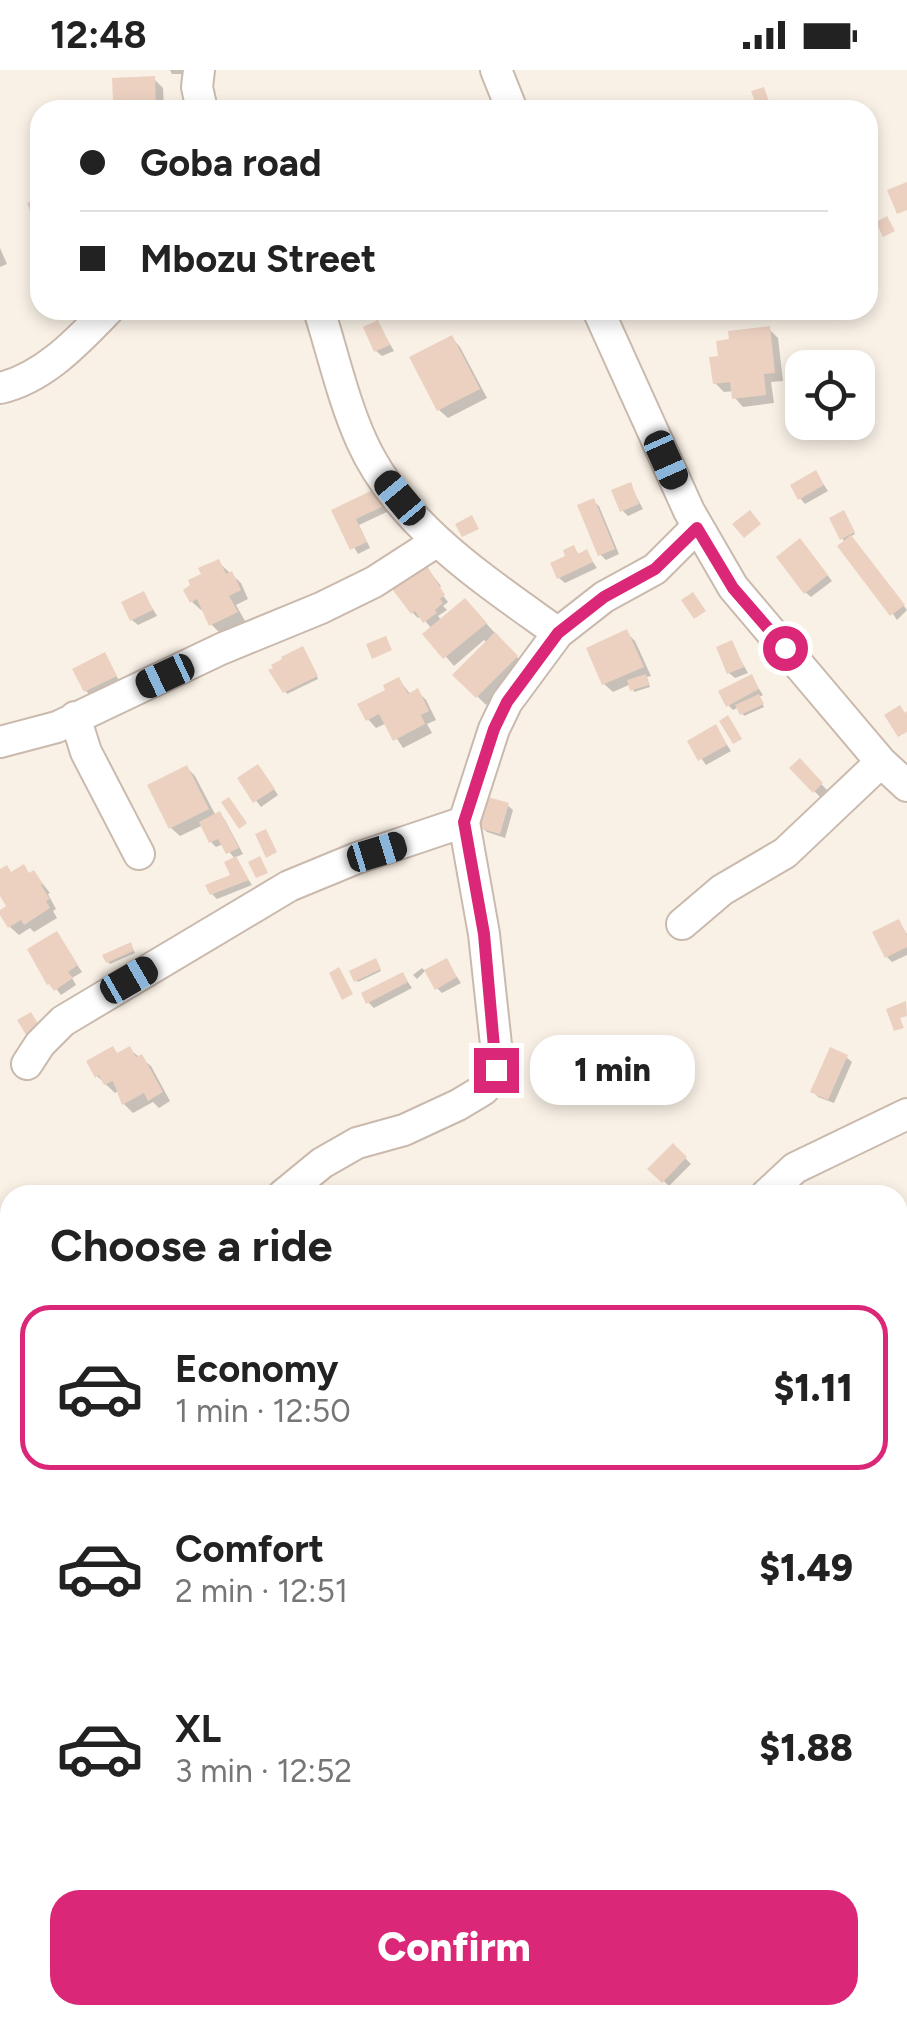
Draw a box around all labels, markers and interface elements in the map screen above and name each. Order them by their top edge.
text: 12:48 [50,12,147,58]
text: Goba road [140,140,322,186]
text: Mbozu Street [140,236,376,282]
map controls [785,350,875,440]
button: locate [785,350,875,440]
car [640,426,692,494]
car [369,465,431,531]
route start [763,626,808,671]
car [131,650,199,702]
car [344,829,410,875]
car [96,952,162,1008]
callout: 1 min [531,1035,696,1105]
route end [474,1048,519,1093]
text: 1 min [574,1051,651,1089]
text: Choose a ride [50,1218,332,1272]
icon: car [55,1343,145,1433]
text: Economy [175,1346,338,1392]
text: $1.11 [773,1365,853,1411]
text: 1 min · 12:50 [175,1392,351,1430]
icon: car [55,1523,145,1613]
text: Comfort [175,1526,324,1572]
text: $1.49 [759,1545,853,1591]
text: 2 min · 12:51 [175,1572,348,1610]
icon: car [55,1703,145,1793]
text: XL [175,1706,221,1752]
text: $1.88 [759,1725,853,1771]
text: 3 min · 12:52 [175,1752,352,1790]
button: Confirm [50,1890,858,2005]

